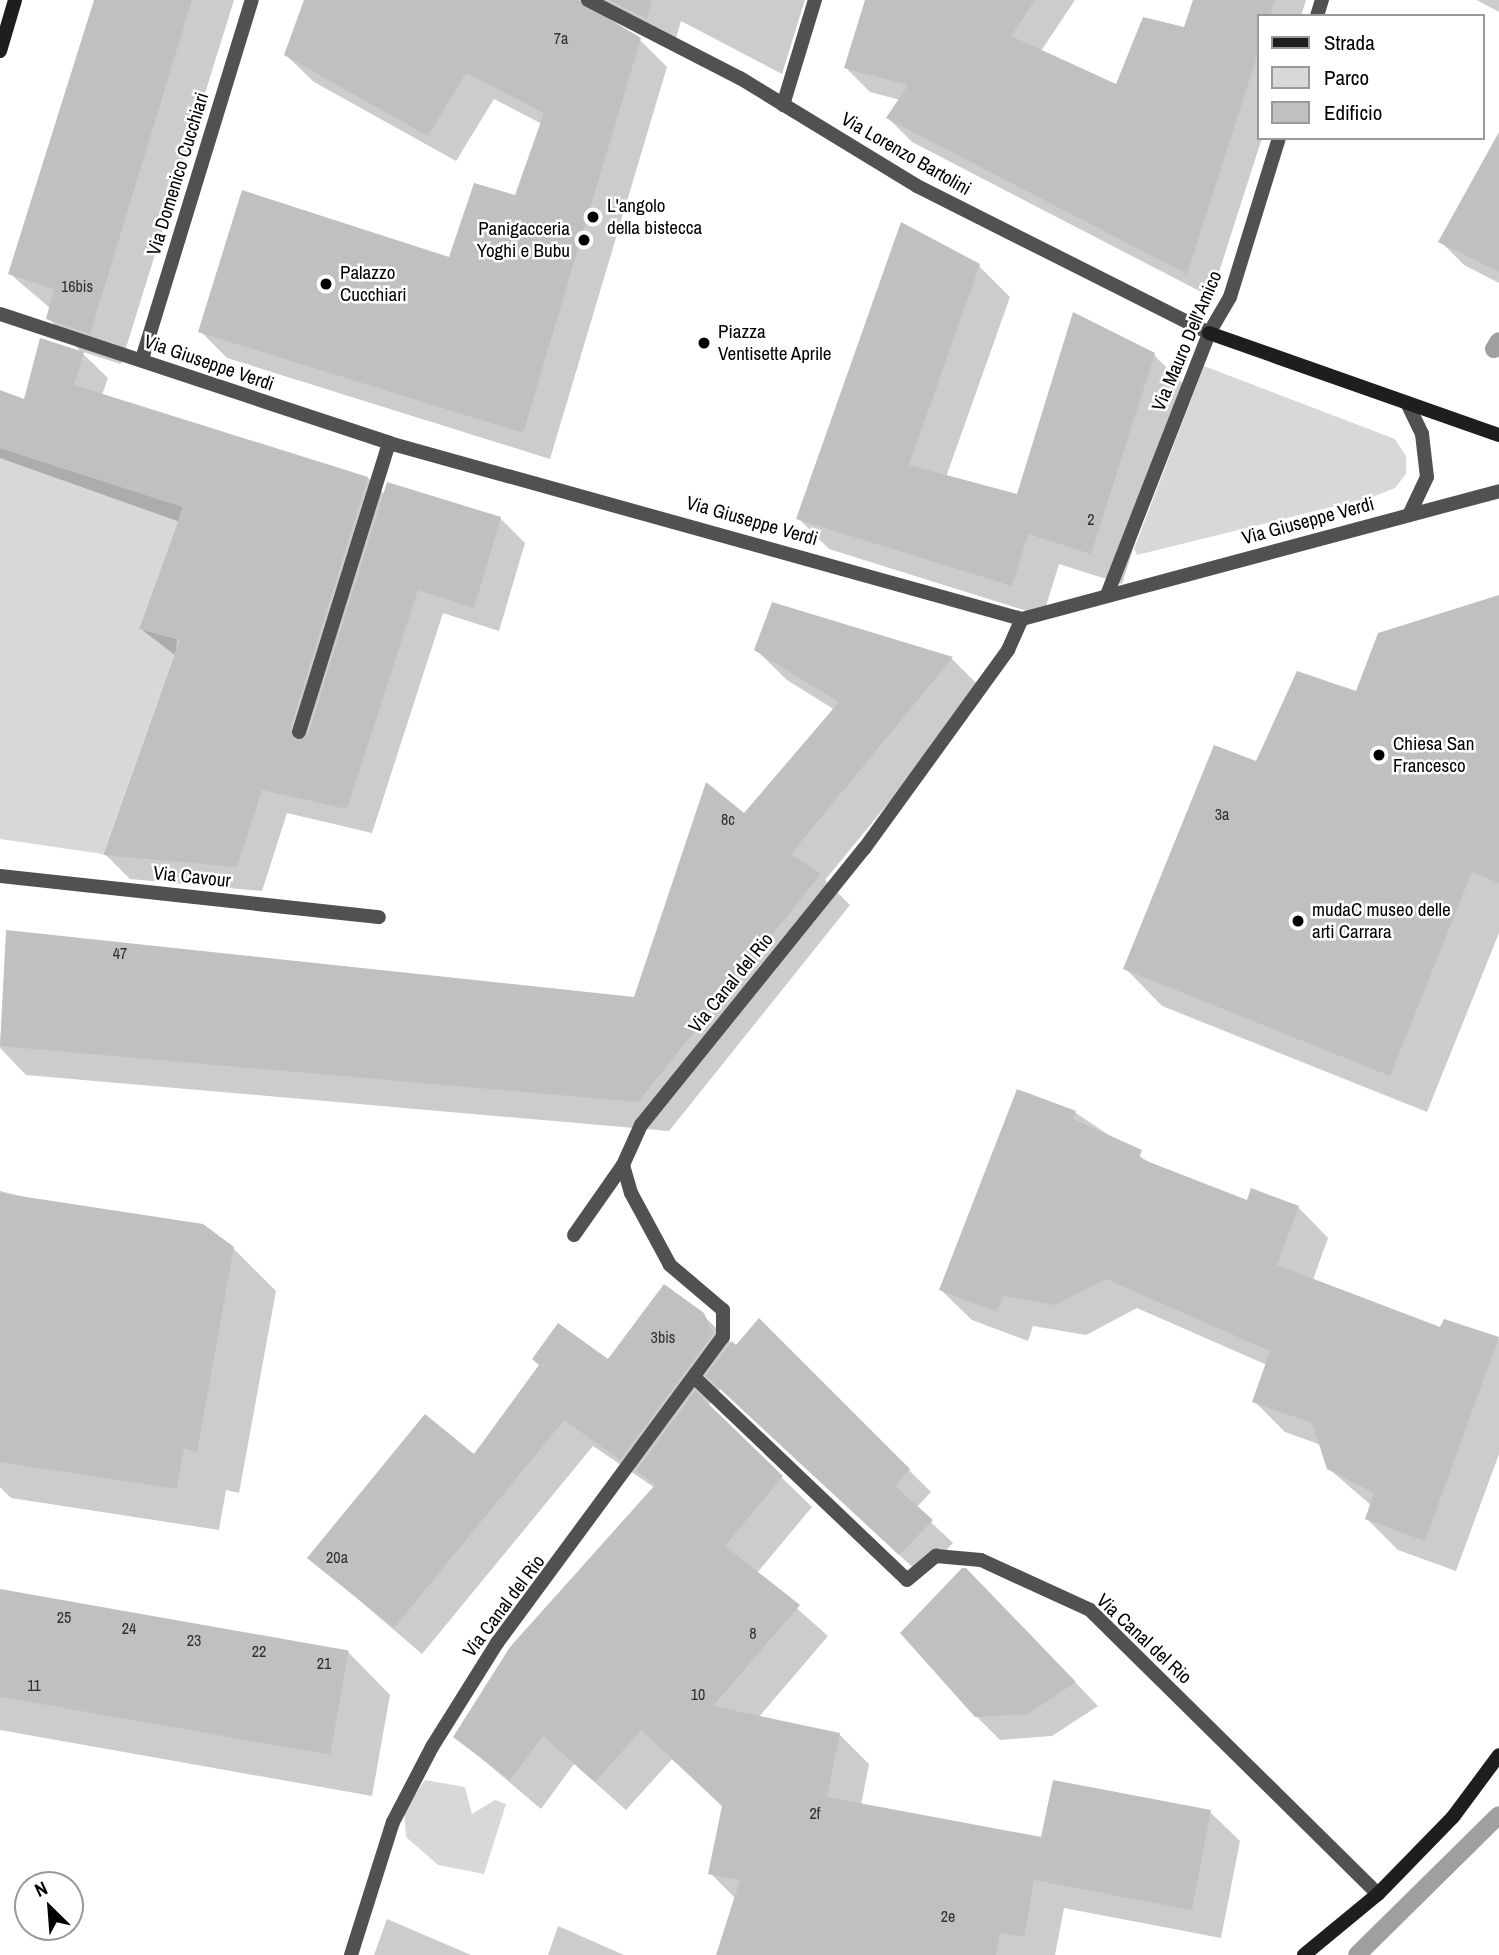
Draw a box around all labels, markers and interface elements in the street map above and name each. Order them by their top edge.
legend [1258,14,1485,140]
house number: 7a [554,28,568,48]
text: Strada [1324,28,1375,57]
text: Parco [1324,63,1369,92]
street label: Via Domenico Cucchiari [142,90,214,258]
text: Edificio [1324,98,1382,127]
street label: Via Lorenzo Bartolini [837,108,975,200]
place label: L'angolo della bistecca [607,195,702,239]
marker: L'angolo della bistecca [585,209,601,225]
place label: Panigacceria Yoghi e Bubu [477,218,570,262]
marker: Panigacceria Yoghi e Bubu [576,232,592,248]
place label: Palazzo Cucchiari [340,262,407,306]
street label: Via Mauro Dell'Amico [1147,268,1227,414]
house number: 16bis [61,276,93,296]
marker: Palazzo Cucchiari [318,276,334,292]
place label: Piazza Ventisette Aprile [718,321,832,365]
street label: Via Giuseppe Verdi [141,330,277,396]
marker: Piazza Ventisette Aprile [696,335,712,351]
street label: Via Giuseppe Verdi [684,491,820,551]
street label: Via Giuseppe Verdi [1239,492,1377,550]
house number: 2 [1087,509,1095,529]
place label: Chiesa San Francesco [1393,733,1474,777]
marker: Chiesa San Francesco [1371,747,1387,763]
house number: 3a [1215,804,1229,824]
house number: 8c [721,809,735,829]
street label: Via Cavour [152,862,232,892]
place label: mudaC museo delle arti Carrara [1312,899,1451,943]
marker: mudaC museo delle arti Carrara [1290,913,1306,929]
street label: Via Canal del Rio [684,928,778,1038]
house number: 47 [113,943,127,963]
house number: 3bis [651,1327,675,1347]
house number: 20a [326,1547,348,1567]
street label: Via Canal del Rio [458,1550,550,1662]
street label: Via Canal del Rio [1092,1589,1196,1689]
house number: 25 [57,1607,71,1627]
house number: 24 [122,1618,136,1638]
house number: 8 [749,1623,757,1643]
house number: 23 [187,1630,201,1650]
house number: 22 [252,1641,266,1661]
house number: 21 [317,1653,331,1673]
house number: 11 [27,1675,41,1695]
house number: 10 [691,1684,705,1704]
house number: 2f [810,1803,820,1823]
north arrow [14,1871,84,1941]
text: N [30,1875,52,1903]
house number: 2e [941,1906,955,1926]

